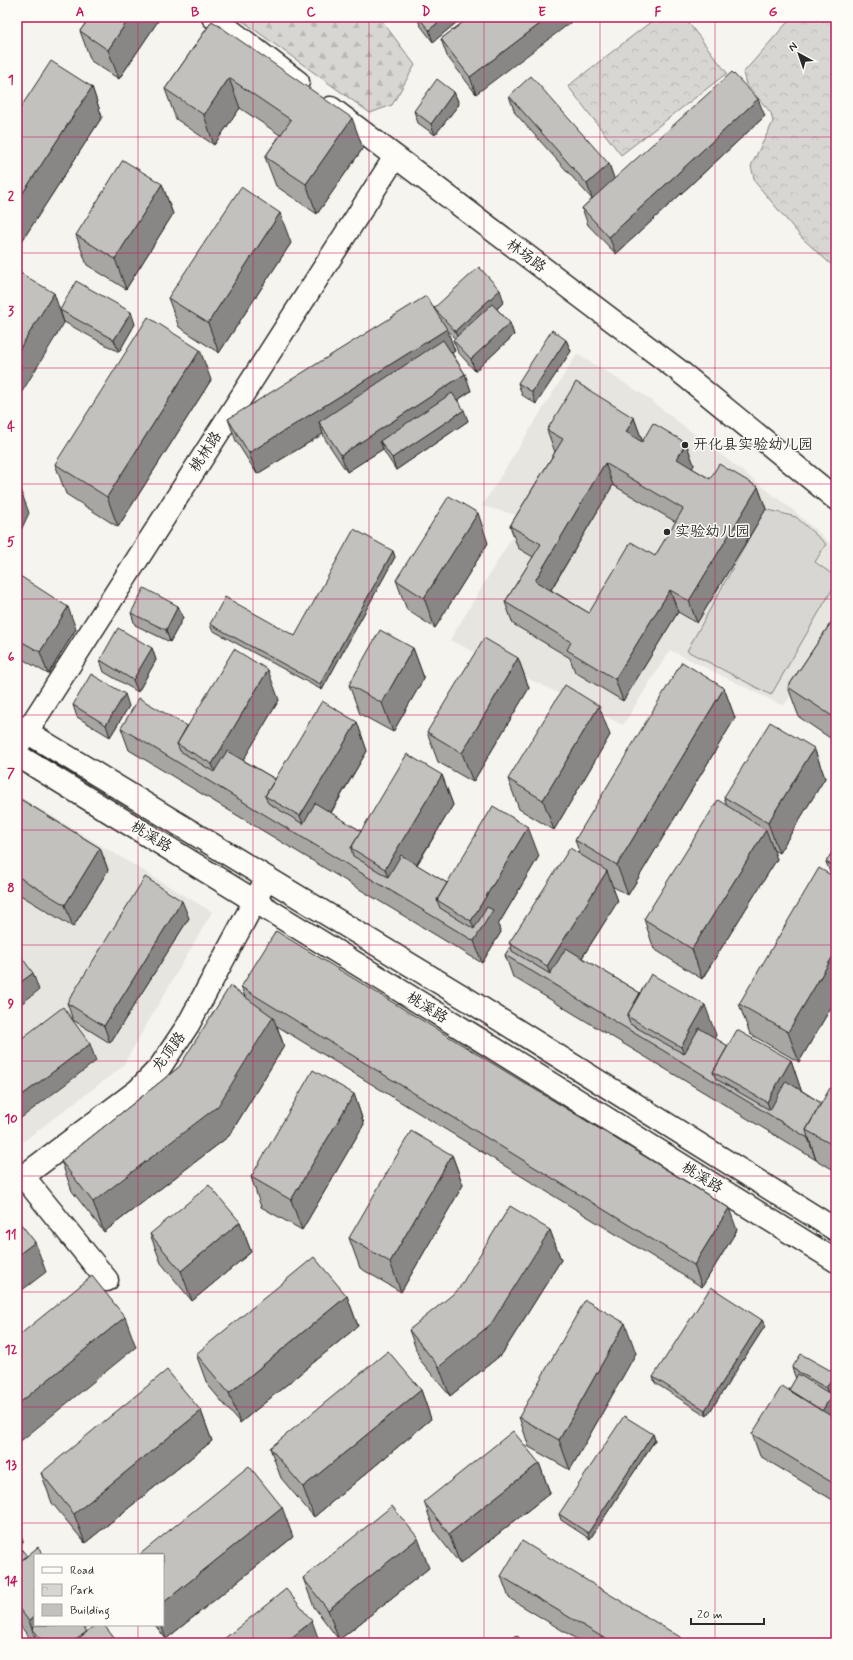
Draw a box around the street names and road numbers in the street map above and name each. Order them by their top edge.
street label: 林场路 [502,234,550,278]
street label: 桃林路 [185,428,227,476]
street label: 桃溪路 [127,817,175,857]
street label: 桃溪路 [403,988,451,1028]
street label: 龙顶路 [147,1028,191,1076]
street label: 桃溪路 [678,1158,726,1198]

